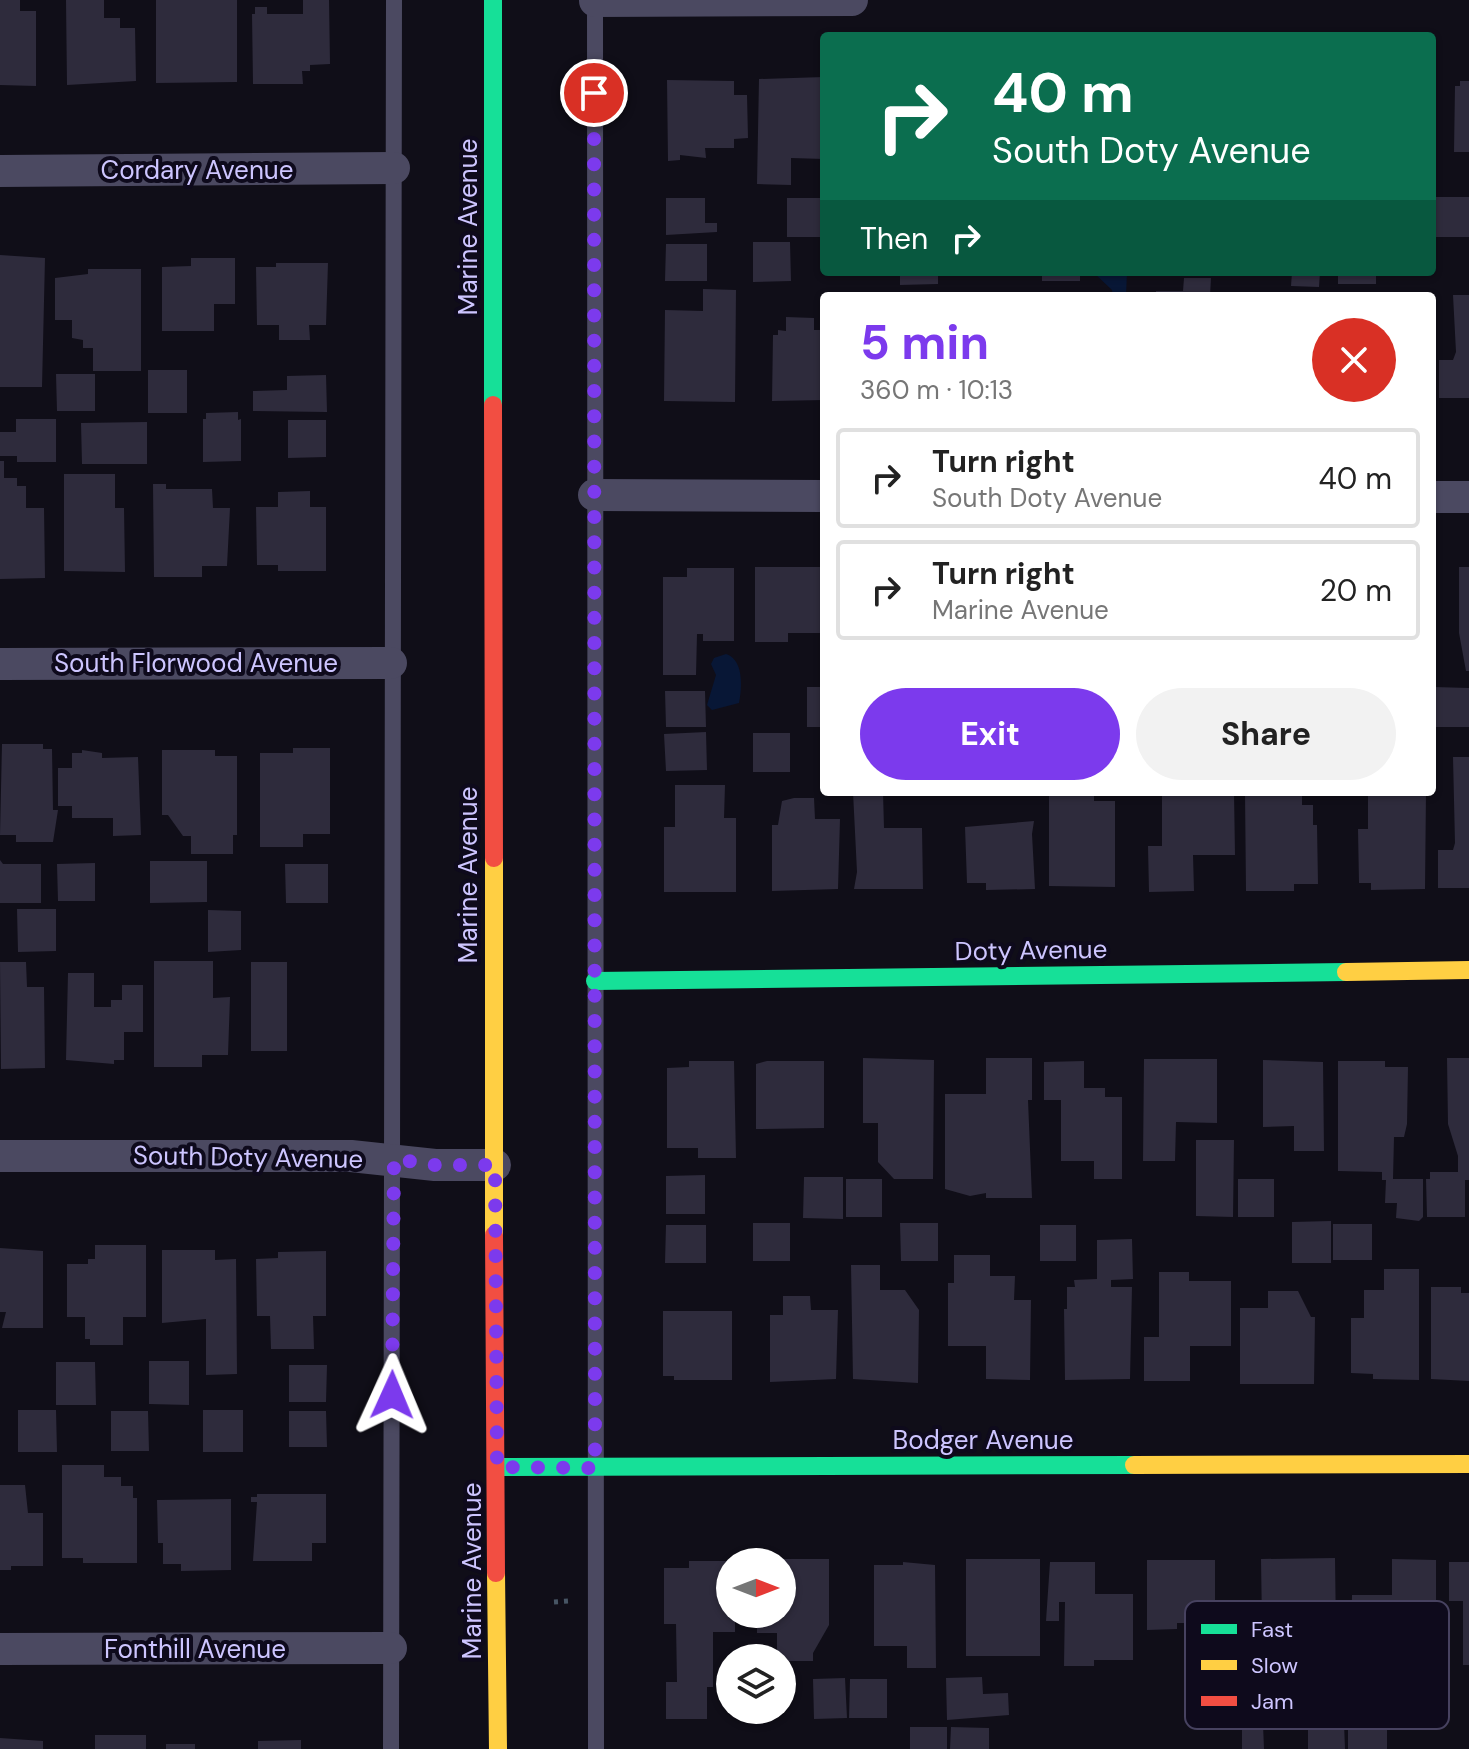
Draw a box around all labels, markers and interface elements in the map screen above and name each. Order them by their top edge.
text: 40 m [992,56,1134,129]
pin [560,59,628,127]
icon: right [860,64,964,168]
icon: arrive [572,71,616,115]
text: South Doty Avenue [992,127,1311,174]
street label: Marine Avenue [451,139,485,315]
street label: Cordary Avenue [101,153,293,187]
icon: right [944,216,988,260]
text: Then [860,219,928,258]
text: 5 min [860,311,989,374]
button: close [1312,318,1396,402]
text: 360 m · 10:13 [860,373,1013,407]
text: Turn right [932,442,1075,481]
icon: right [864,456,908,500]
text: 40 m [1319,459,1392,498]
text: South Doty Avenue [932,481,1162,515]
text: Turn right [932,554,1075,593]
icon: right [864,568,908,612]
text: 20 m [1320,571,1392,610]
text: Marine Avenue [932,593,1109,627]
street label: South Florwood Avenue [54,646,338,680]
button: Exit [860,688,1120,780]
button: Share [1136,688,1396,780]
street label: Marine Avenue [451,787,485,963]
street label: Doty Avenue [954,932,1108,968]
street label: South Doty Avenue [133,1138,363,1176]
position arrow [350,1353,434,1437]
street label: Bodger Avenue [892,1423,1074,1457]
street label: Marine Avenue [455,1483,489,1659]
north arrow [716,1548,796,1628]
map controls [716,1548,796,1724]
legend [1185,1601,1449,1729]
text: Fast [1251,1615,1293,1644]
street label: Fonthill Avenue [104,1632,286,1666]
button: layers [716,1644,796,1724]
text: Slow [1251,1651,1298,1680]
text: Jam [1251,1687,1294,1716]

